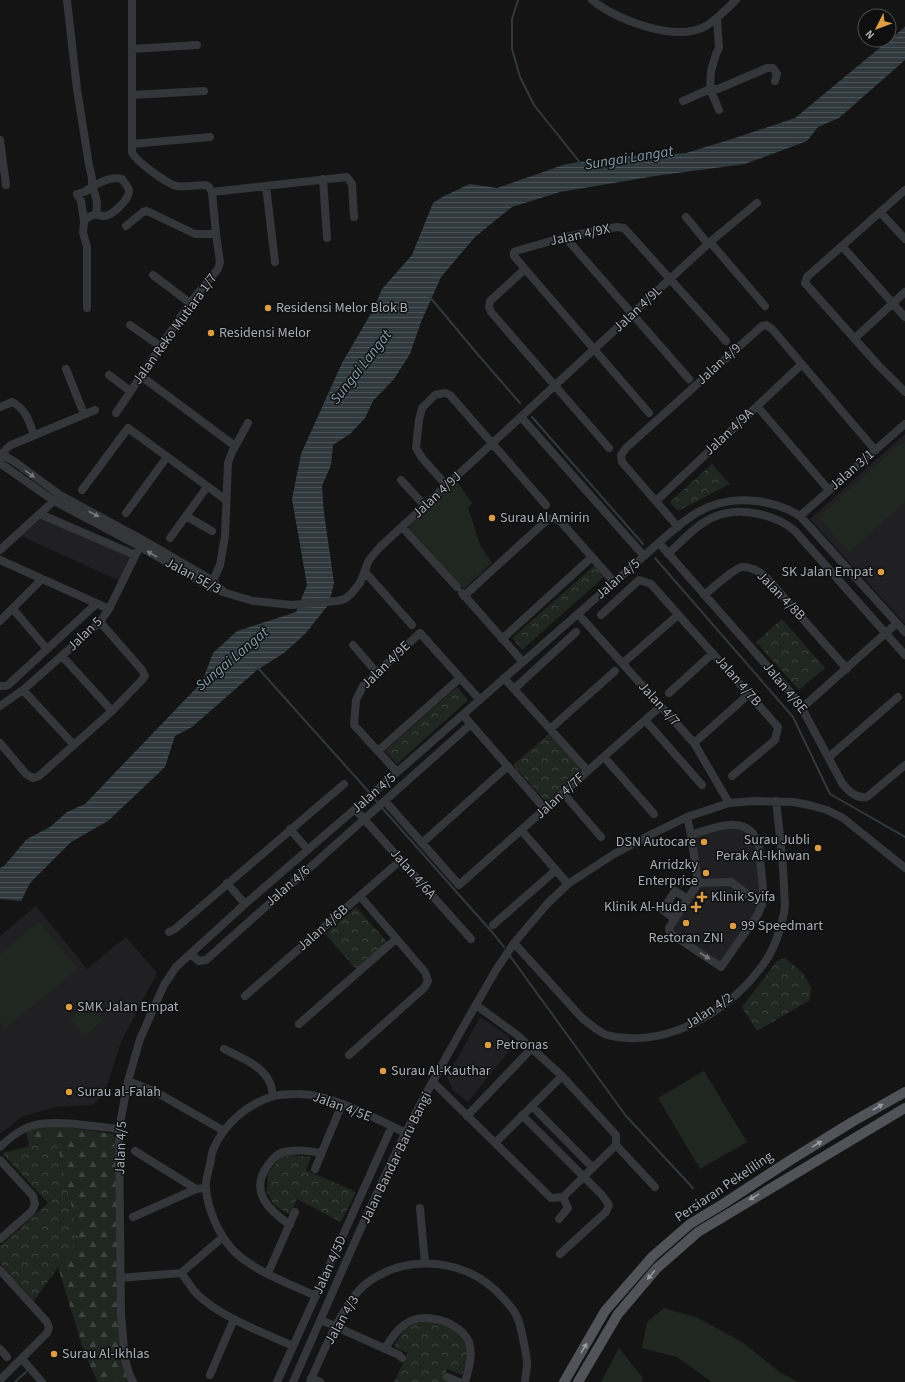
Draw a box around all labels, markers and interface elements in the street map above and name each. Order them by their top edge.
north arrow [857,8,897,48]
text: N [862,27,878,42]
water label: Sungai Langat [583,140,676,175]
street label: Jalan 4/9X [548,219,612,251]
street label: Jalan Reko Mutiara 1/7 [128,269,222,389]
street label: Jalan 4/9L [609,281,667,337]
place label: Residensi Melor Blok B [276,298,408,318]
marker: Residensi Melor Blok B [263,303,273,313]
place label: Residensi Melor [219,323,311,343]
water label: Sungai Langat [325,324,397,409]
marker: Residensi Melor [206,328,216,338]
street label: Jalan 4/9 [692,339,746,389]
street label: Jalan 4/9A [700,404,759,460]
street label: Jalan 3/1 [825,445,879,495]
street label: Jalan 4/9J [408,467,466,523]
one-way arrow [25,469,36,478]
place label: Surau Al Amirin [500,508,590,528]
one-way arrow [89,510,100,517]
marker: Surau Al Amirin [487,513,497,523]
one-way arrow [146,550,158,557]
street label: Jalan 5E/3 [161,553,225,599]
street label: Jalan 4/5 [591,554,645,604]
place label: SK Jalan Empat [782,562,873,582]
street label: Jalan 4/8B [752,567,810,625]
marker: SK Jalan Empat [876,567,886,577]
street label: Jalan 5 [63,612,107,656]
water label: Sungai Langat [191,622,274,696]
street label: Jalan 4/9E [357,637,415,693]
street label: Jalan 4/7B [710,651,766,711]
street label: Jalan 4/8E [758,658,812,718]
street label: Jalan 4/7 [634,677,684,731]
street label: Jalan 4/5 [347,768,401,818]
street label: Jalan 4/7F [531,768,589,824]
place label: Surau Jubli Perak Al-Ikhwan [716,830,810,866]
place label: DSN Autocare [616,832,696,852]
marker: DSN Autocare [699,837,709,847]
marker: Surau Jubli Perak Al-Ikhwan [813,843,823,853]
street label: Jalan 4/6A [385,844,441,904]
place label: Arridzky Enterprise [638,855,698,891]
street label: Jalan 4/6 [261,861,315,911]
marker: Arridzky Enterprise [701,868,711,878]
place label: Klinik Syifa [711,887,775,907]
marker: Klinik Syifa [696,891,708,903]
place label: Klinik Al-Huda [604,897,687,917]
street label: Jalan 4/6B [293,900,353,956]
marker: Klinik Al-Huda [690,901,702,913]
place label: 99 Speedmart [741,916,823,936]
marker: Restoran ZNI [681,918,691,928]
marker: 99 Speedmart [728,921,738,931]
place label: Restoran ZNI [649,928,723,948]
one-way arrow [700,952,710,960]
street label: Jalan 4/2 [681,988,737,1034]
place label: SMK Jalan Empat [77,997,179,1017]
marker: SMK Jalan Empat [64,1002,74,1012]
place label: Petronas [496,1035,548,1055]
marker: Petronas [483,1040,493,1050]
place label: Surau Al-Kauthar [391,1061,491,1081]
marker: Surau Al-Kauthar [378,1066,388,1076]
place label: Surau al-Falah [77,1082,161,1102]
marker: Surau al-Falah [64,1087,74,1097]
street label: Jalan 4/5E [310,1087,374,1127]
street label: Jalan Bandar Baru Bangi [355,1089,437,1227]
one-way arrow [873,1104,884,1111]
street label: Jalan 4/5 [110,1121,132,1175]
one-way arrow [811,1140,823,1147]
street label: Persiaran Pekeliling [671,1147,777,1227]
one-way arrow [749,1193,759,1201]
street label: Jalan 4/5D [308,1232,352,1298]
one-way arrow [647,1269,656,1280]
street label: Jalan 4/3 [320,1292,364,1348]
one-way arrow [580,1342,587,1354]
place label: Surau Al-Ikhlas [62,1344,149,1364]
marker: Surau Al-Ikhlas [49,1349,59,1359]

